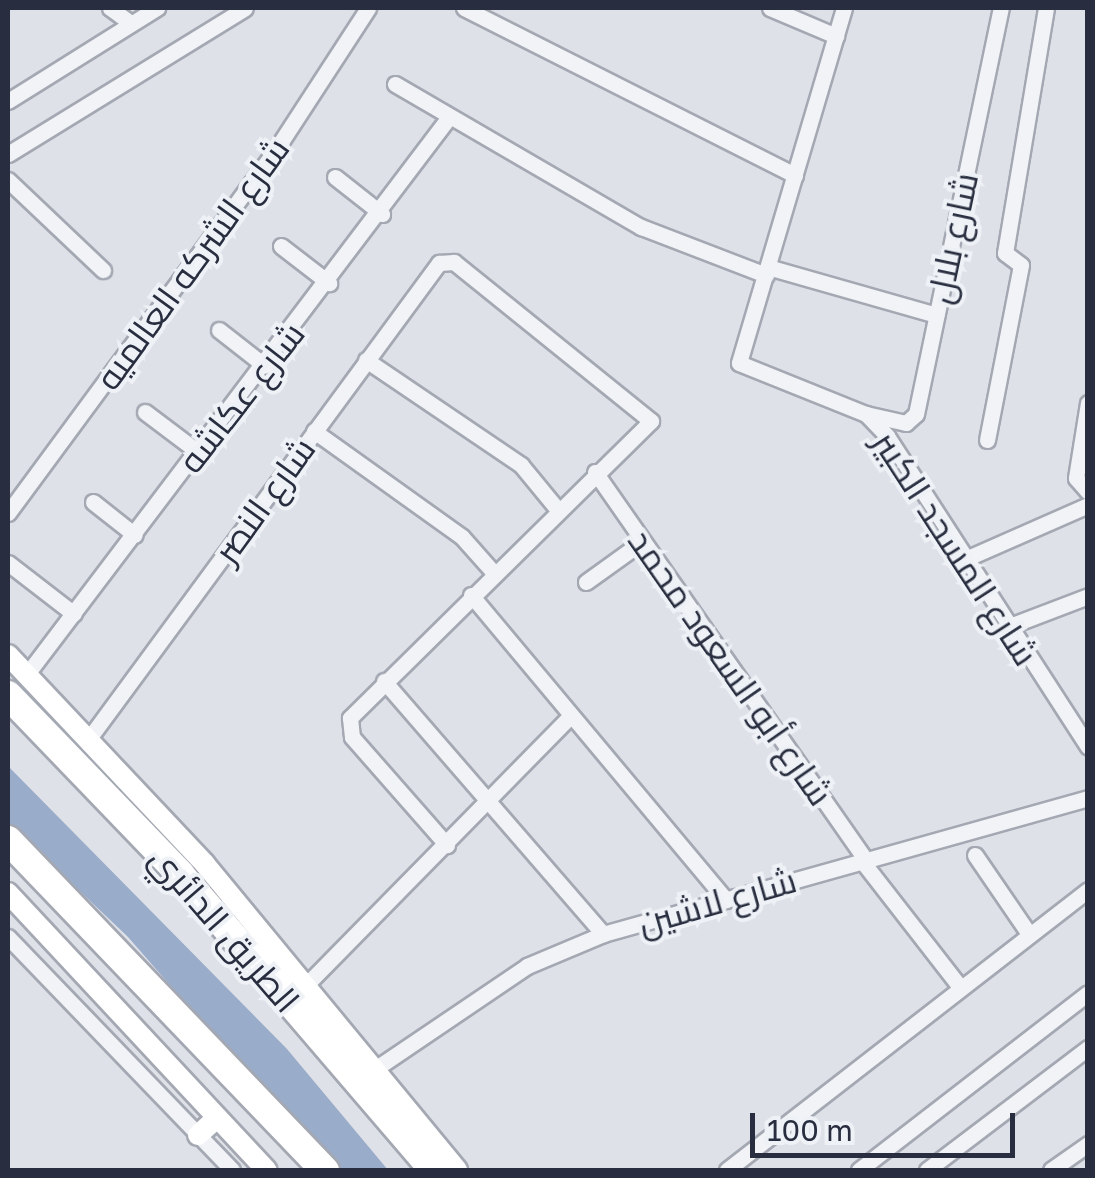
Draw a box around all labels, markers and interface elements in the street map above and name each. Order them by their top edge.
street label: شارع الشركه العالميه [86,129,298,397]
street label: شارع بلال [918,169,986,307]
street label: شارع عكاشه [169,313,313,481]
street label: شارع المسجد الكبير [865,423,1047,673]
street label: شارع النصر [204,429,324,571]
street label: شارع أبو السعود محمد [620,521,842,813]
street label: الطريق الدائري [141,837,309,1021]
street label: شارع لاشين [633,858,801,944]
scale bar [755,1093,1020,1155]
text: 100 m [767,1112,853,1148]

